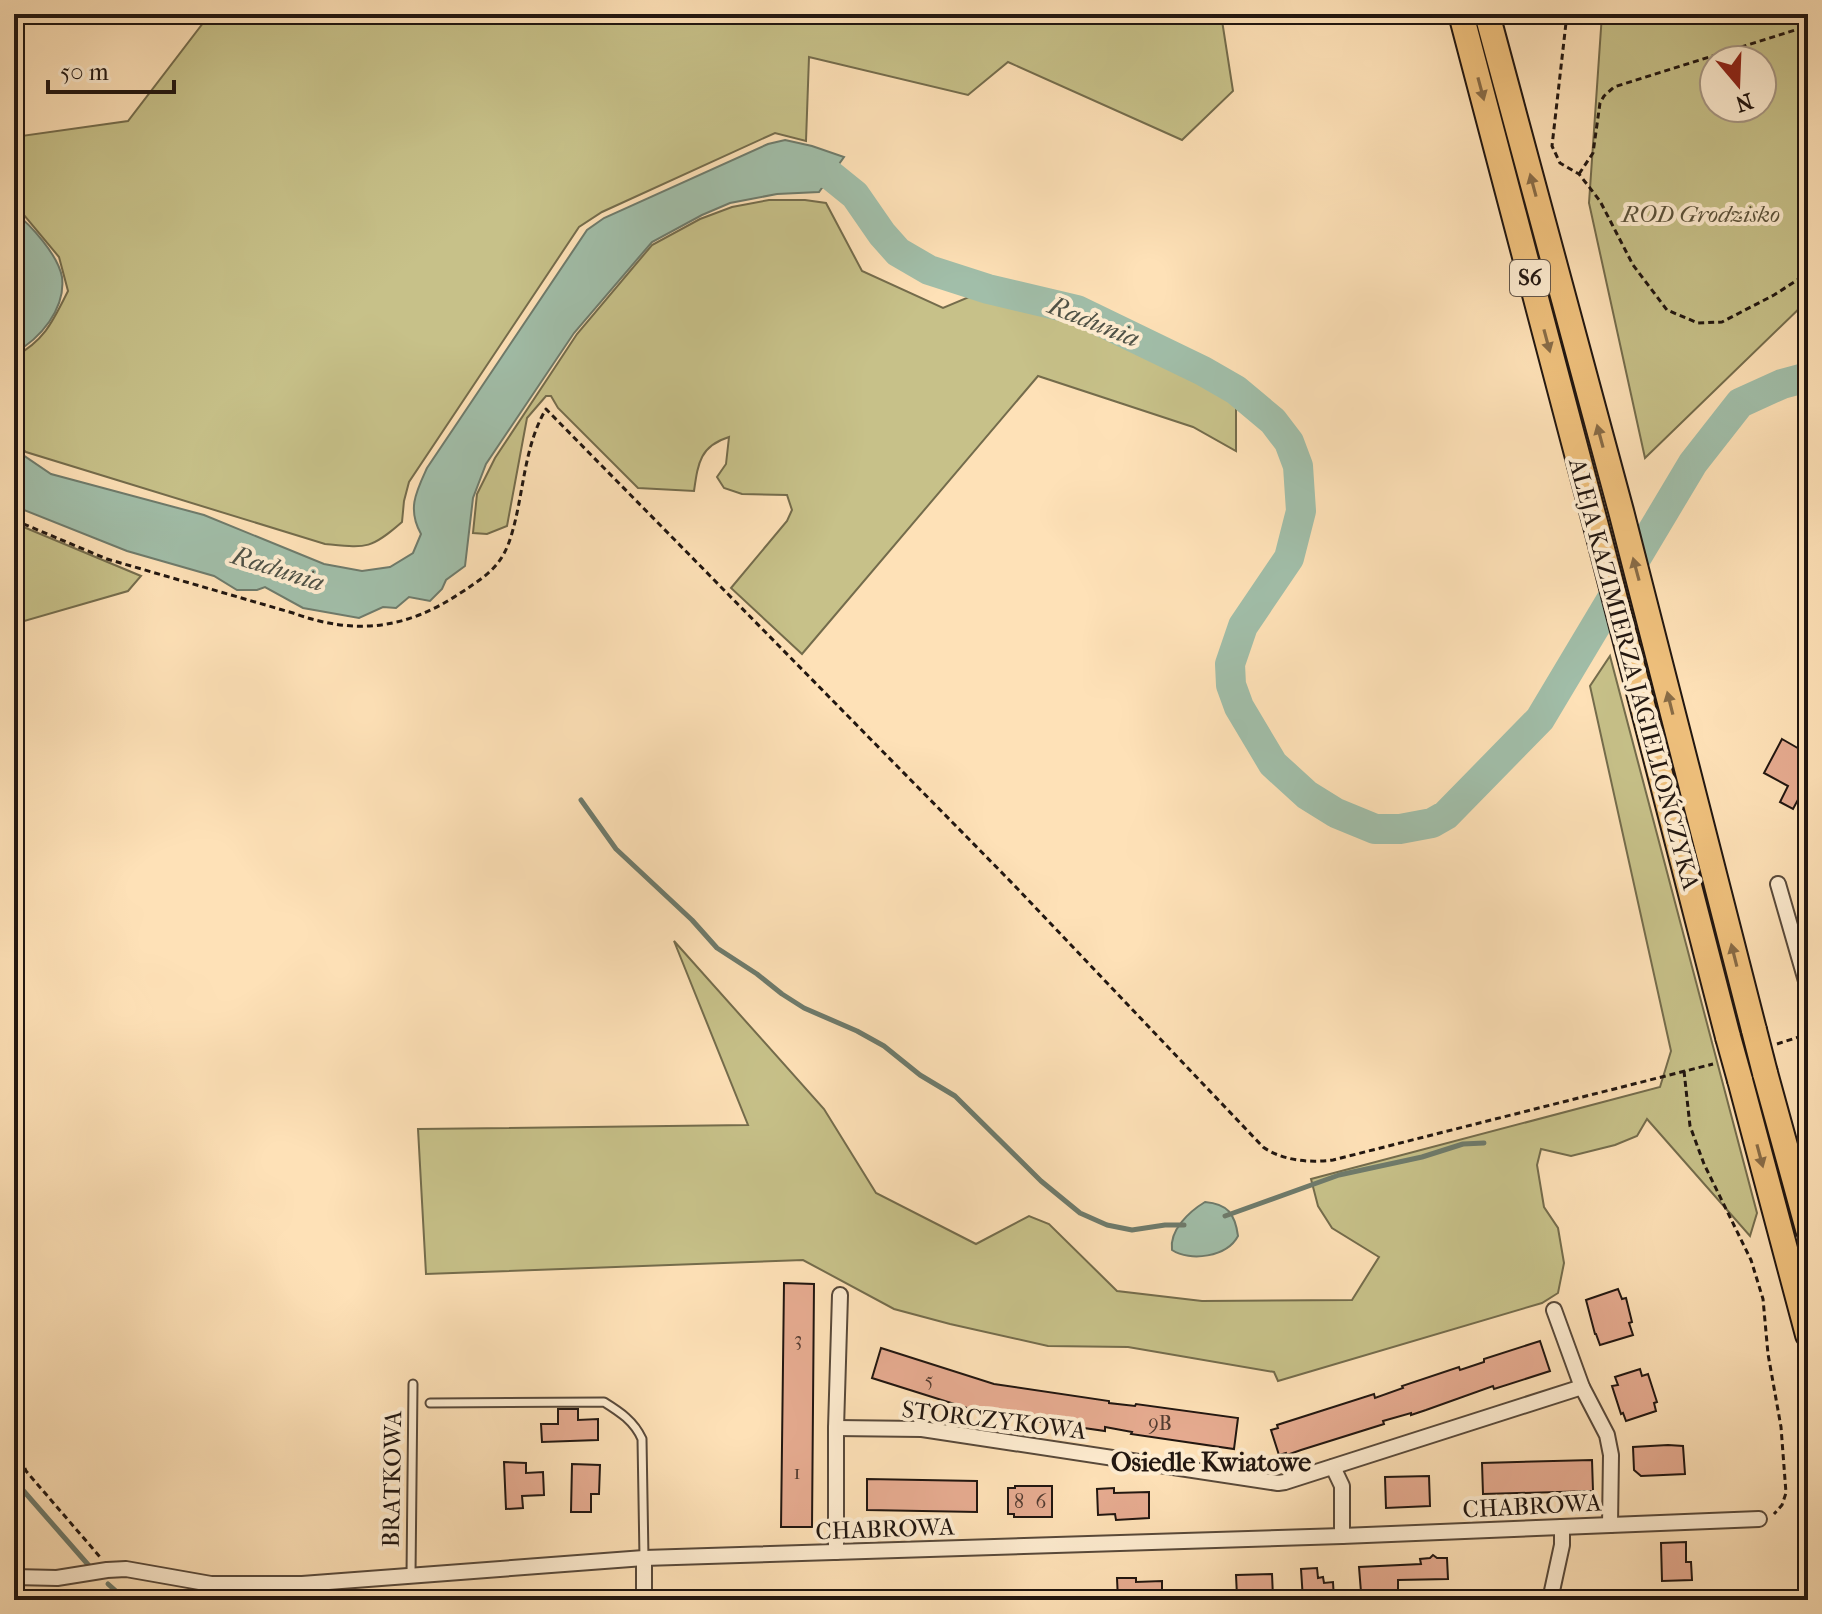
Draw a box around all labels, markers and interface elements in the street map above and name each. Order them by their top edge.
scale bar [48,44,174,94]
north arrow [1698,44,1778,124]
text: 50 m [60,58,109,86]
one-way arrow [1475,77,1487,102]
text: N [1732,87,1756,117]
one-way arrow [1526,172,1538,197]
park label: ROD Grodzisko [1620,200,1780,228]
road number: S6 [1510,260,1550,296]
water label: Radunia [1042,289,1144,354]
one-way arrow [1541,329,1554,353]
one-way arrow [1594,423,1606,448]
street label: ALEJA KAZIMIERZA JAGIELLOŃCZYKA [1563,454,1706,893]
water label: Radunia [226,539,328,598]
one-way arrow [1629,557,1641,582]
one-way arrow [1663,690,1676,715]
one-way arrow [1728,942,1740,967]
one-way arrow [1755,1143,1767,1168]
house number: 3 [794,1328,802,1351]
house number: 5 [925,1369,933,1392]
street label: STORCZYKOWA [900,1395,1088,1445]
street label: BRATKOWA [377,1410,407,1547]
house number: 9B [1148,1412,1172,1435]
district label: Osiedle Kwiatowe [1111,1447,1311,1478]
house number: 1 [793,1461,801,1484]
street label: CHABROWA [1462,1488,1603,1524]
house number: 8 [1014,1490,1024,1513]
house number: 6 [1036,1490,1047,1513]
street label: CHABROWA [815,1513,955,1545]

